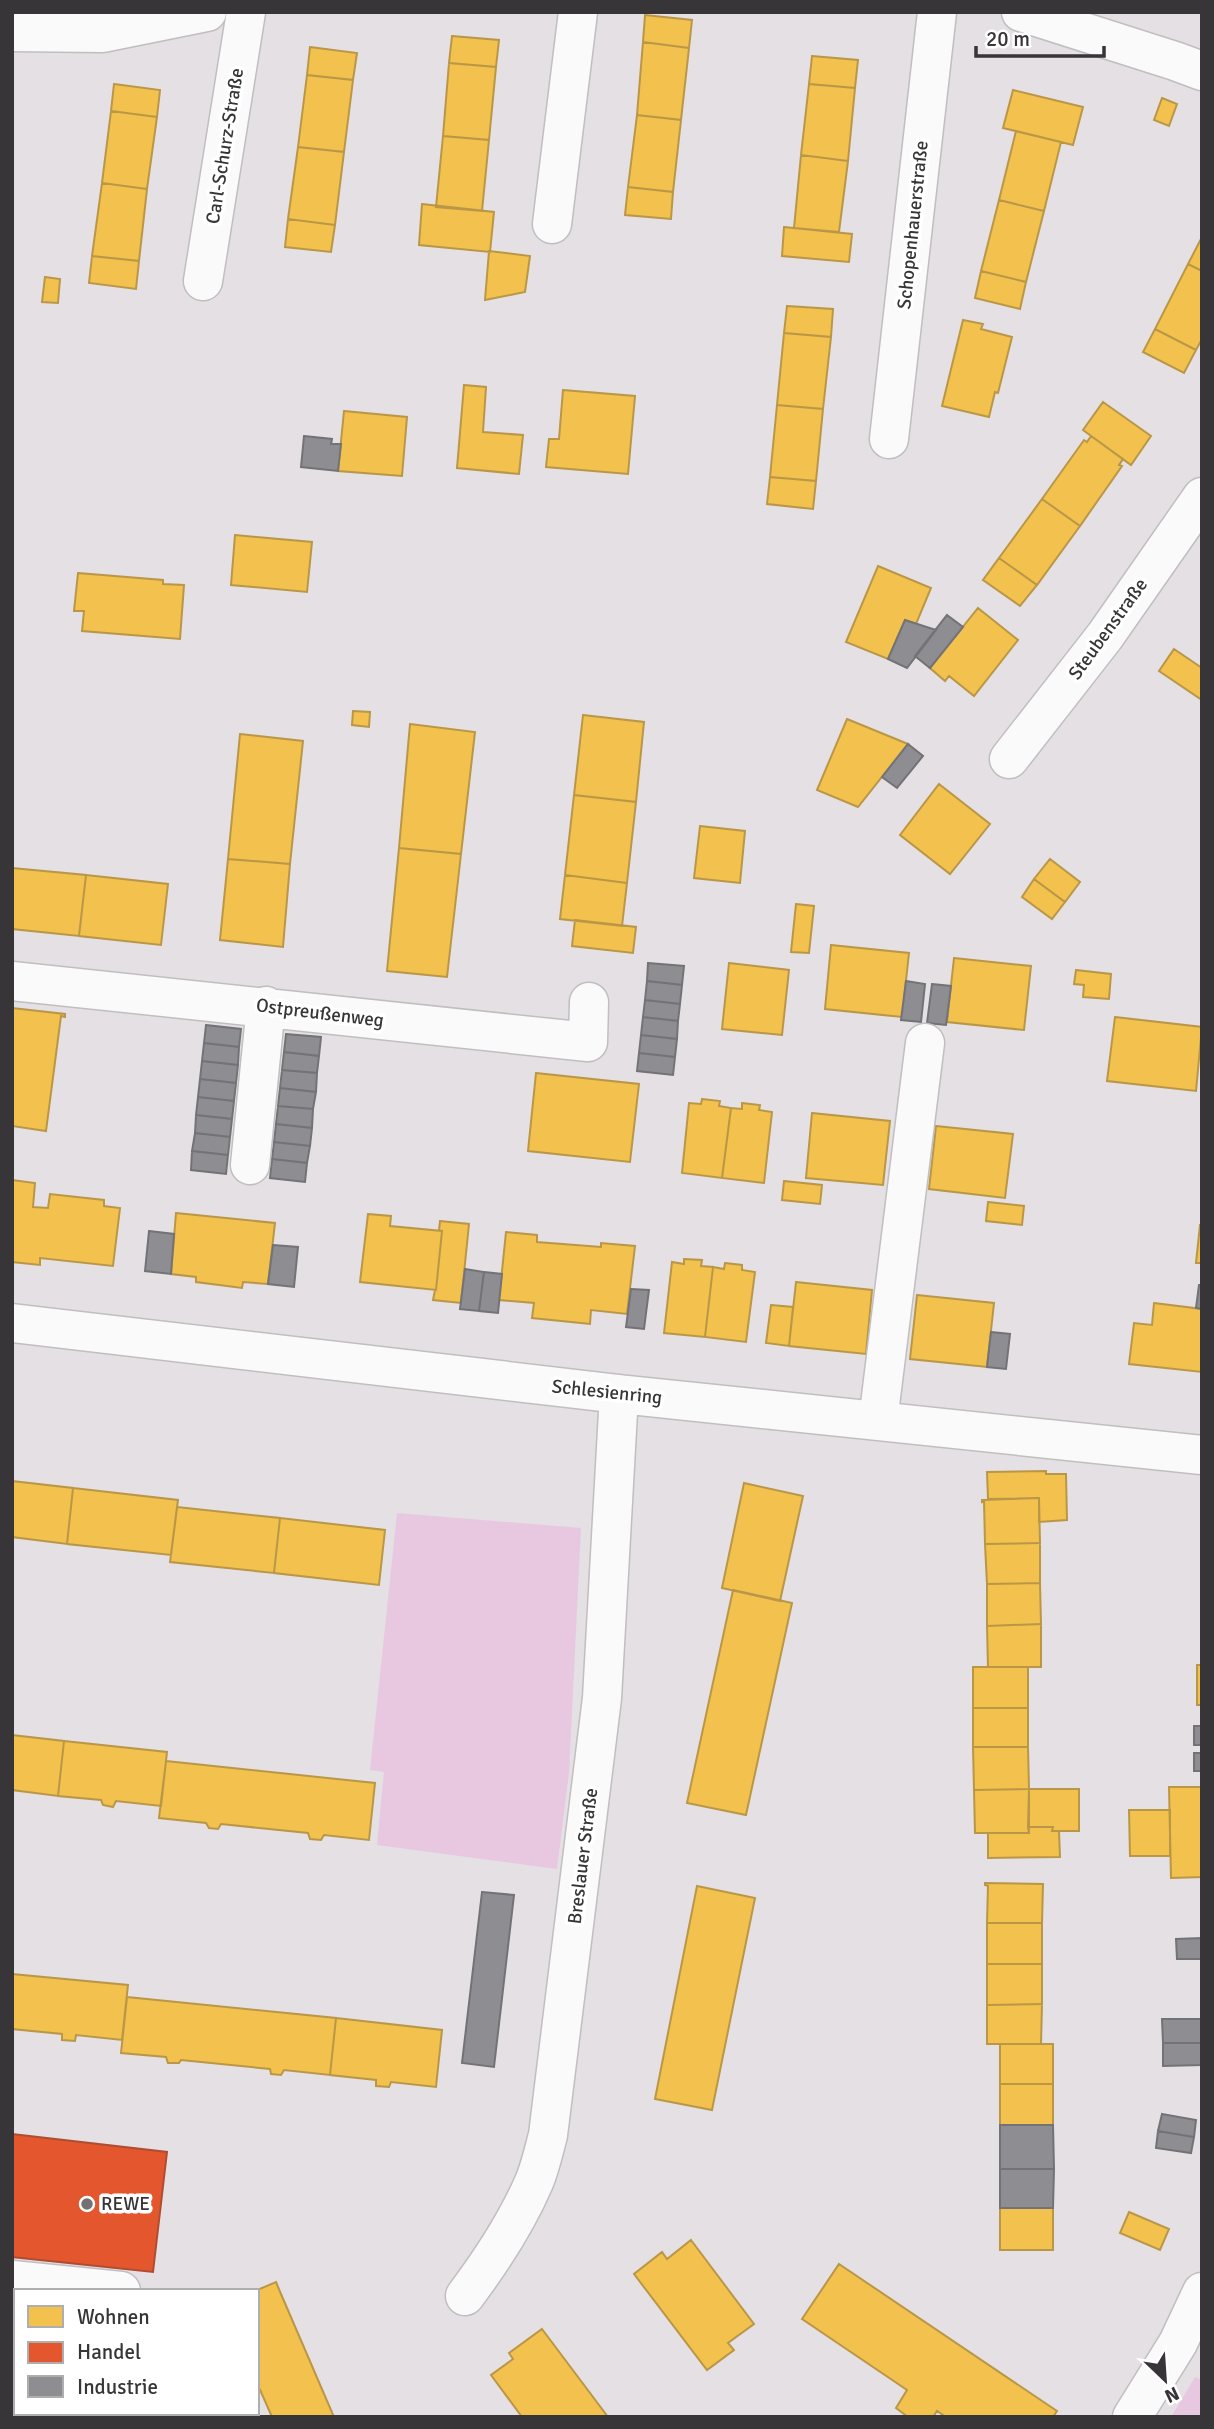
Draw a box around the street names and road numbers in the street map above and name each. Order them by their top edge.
street label: Carl-Schurz-Straße [201,66,249,226]
street label: Schopenhauerstraße [892,140,934,310]
street label: Steubenstraße [1063,574,1153,684]
street label: Ostpreußenweg [255,993,385,1033]
street label: Schlesienring [551,1374,663,1410]
street label: Breslauer Straße [563,1787,603,1925]

